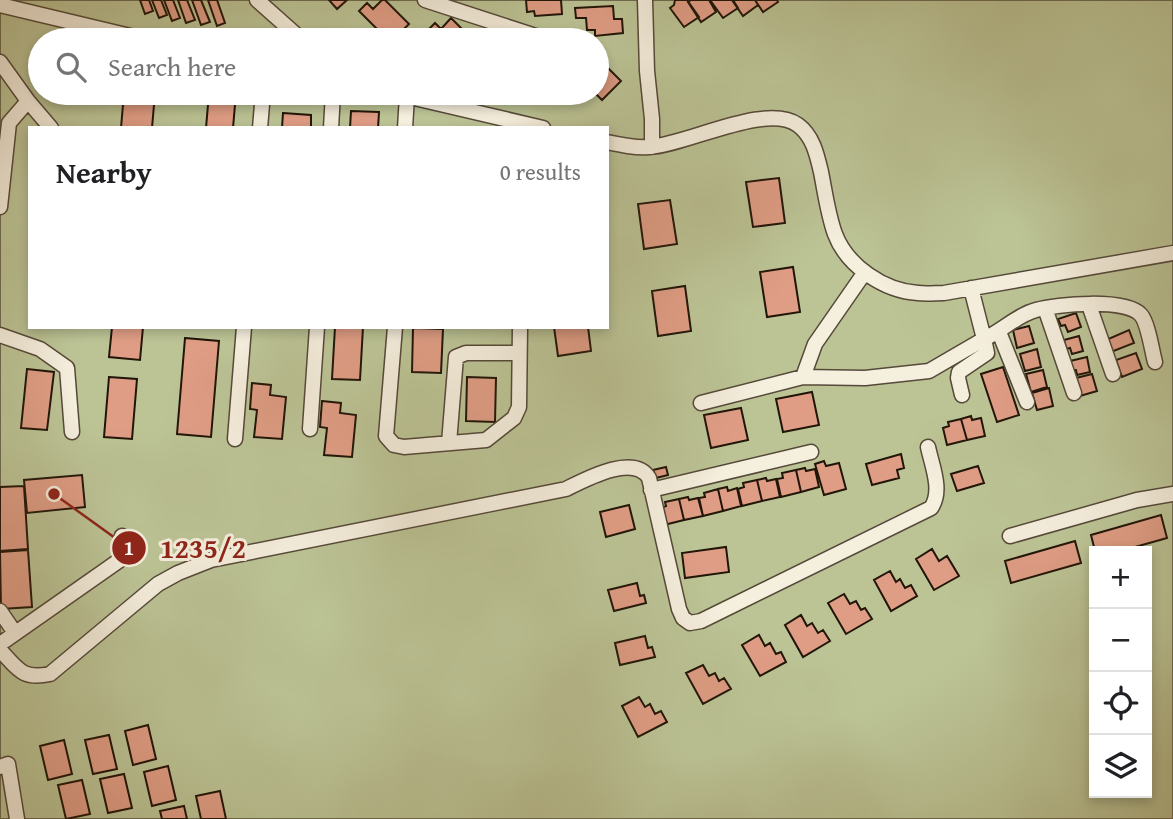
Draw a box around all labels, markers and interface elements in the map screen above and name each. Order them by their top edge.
search box [28,28,609,105]
text: Search here [108,47,236,86]
icon: search [52,48,90,86]
text: Nearby [56,150,152,194]
text: 0 results [500,155,581,188]
callout: 1235/2 [111,523,260,572]
text: 1235/2 [160,527,246,568]
text: 1 [124,532,134,563]
map controls [1089,546,1152,798]
button: + [1089,546,1152,609]
button: − [1089,609,1152,672]
button: locate [1089,672,1152,735]
button: layers [1089,735,1152,798]

